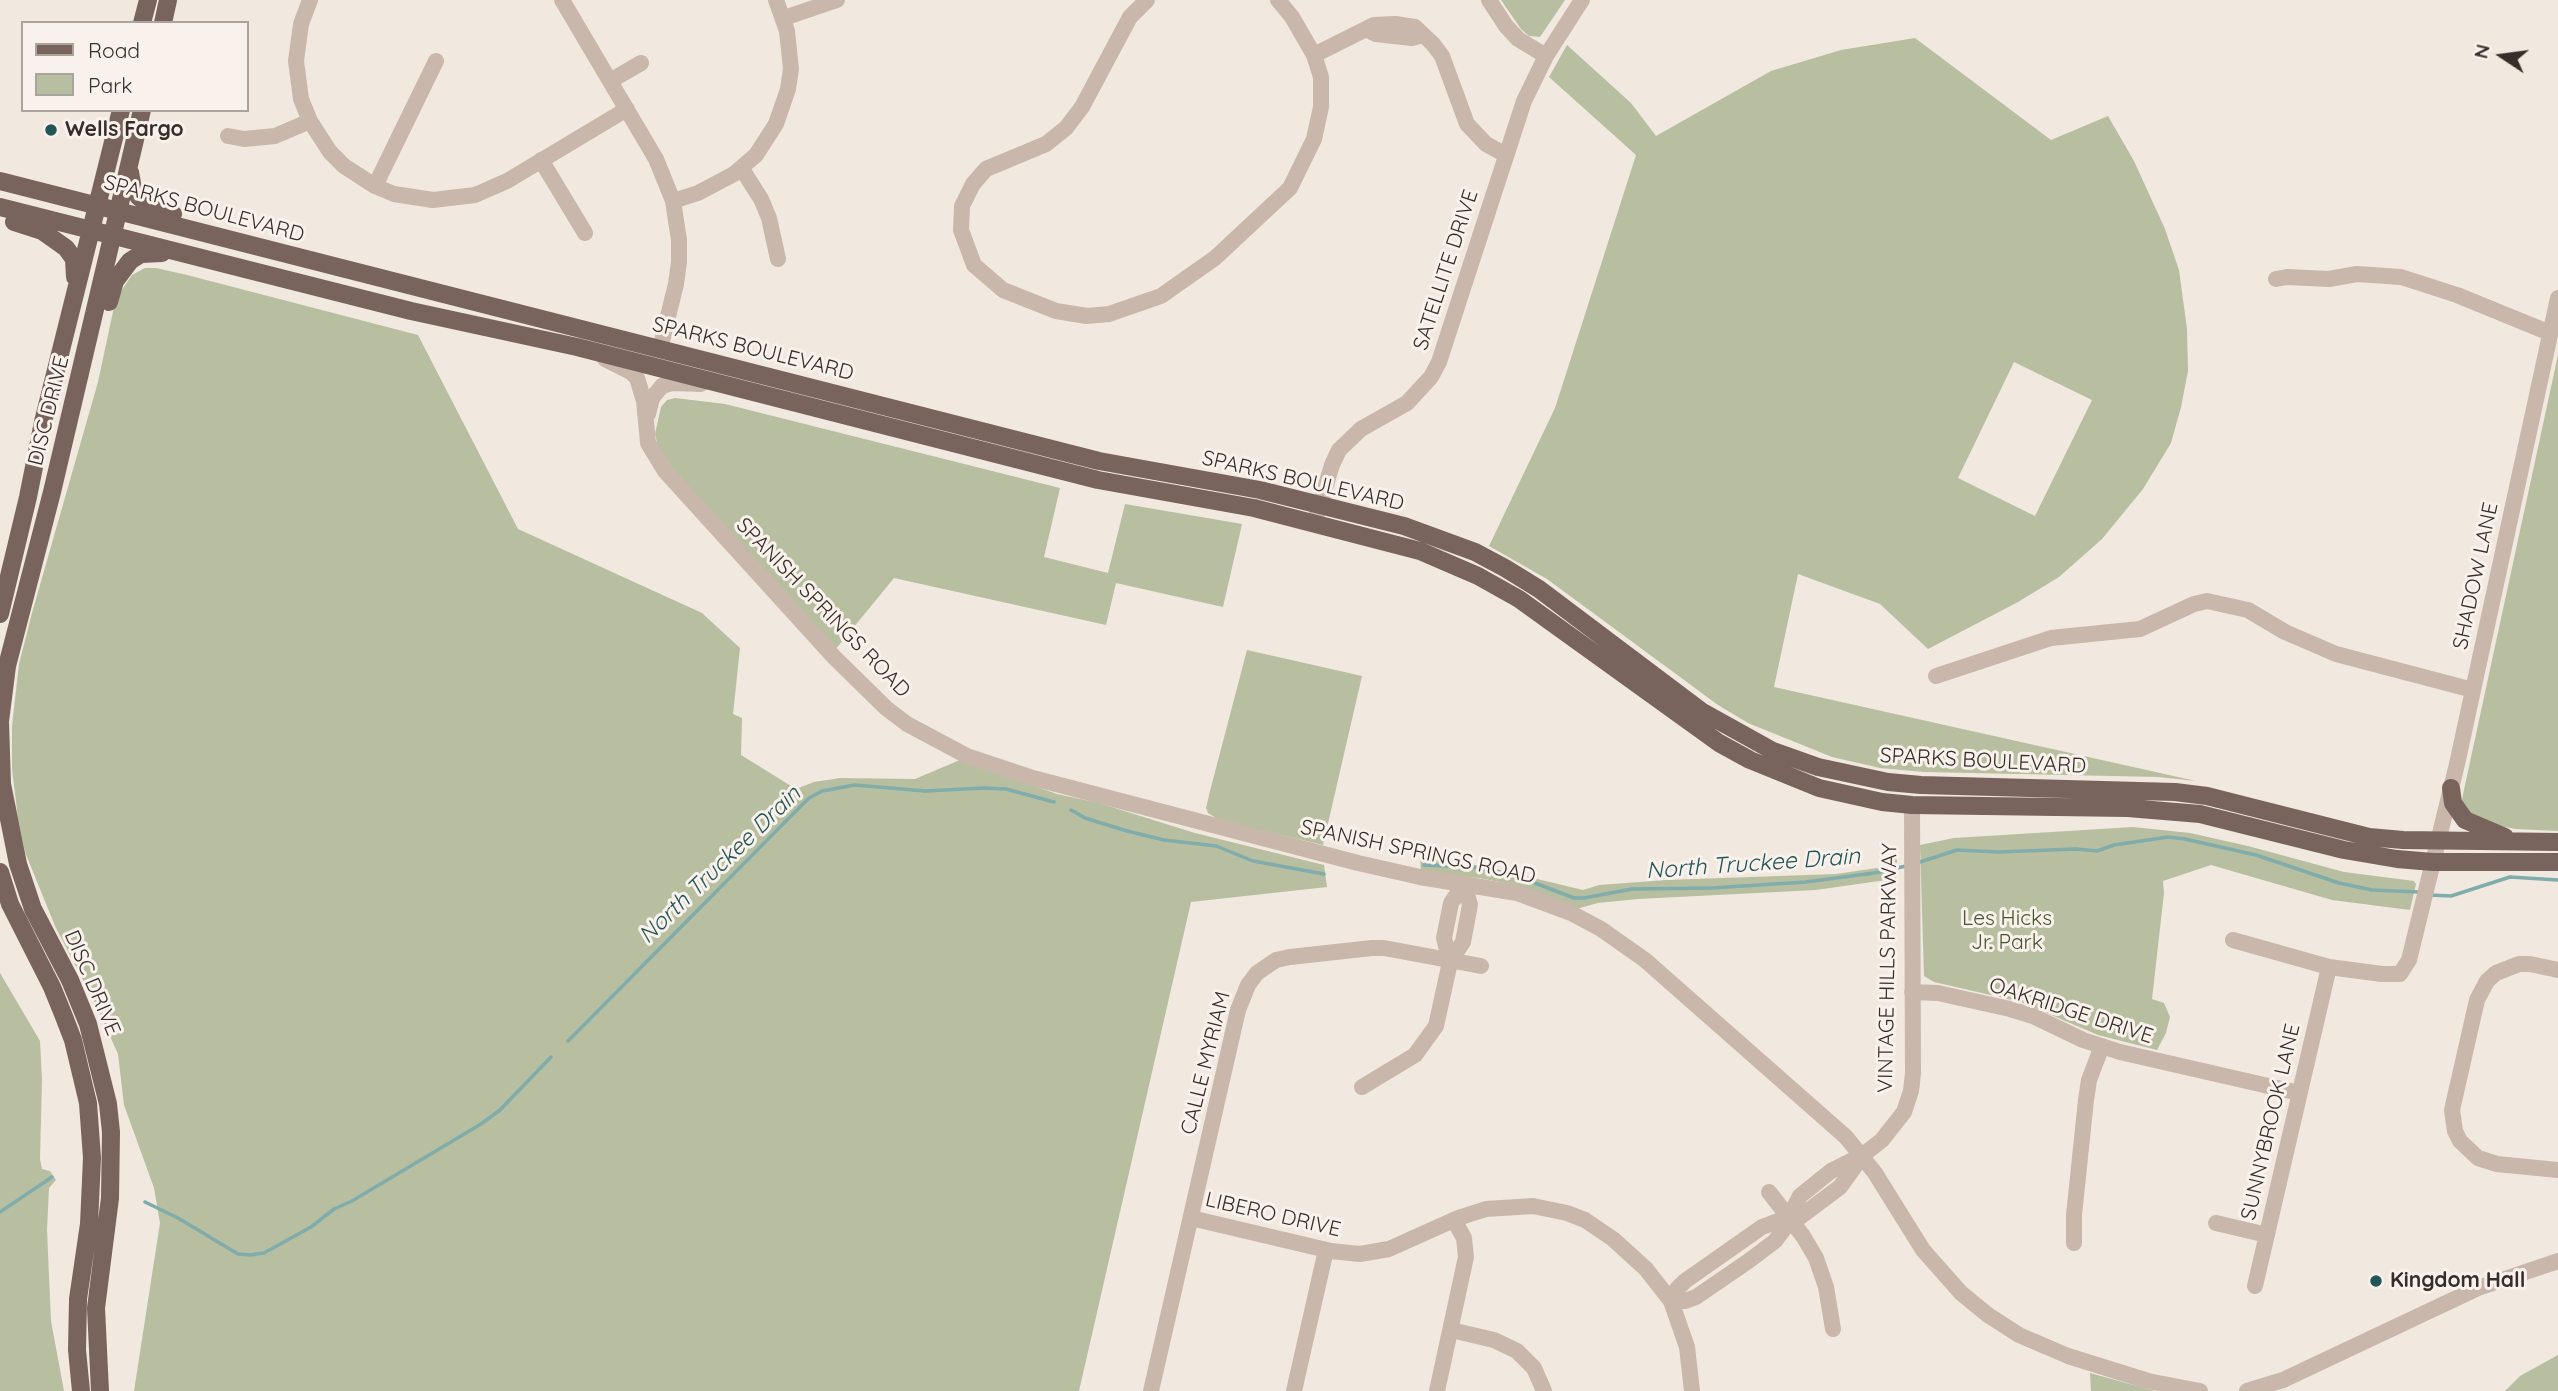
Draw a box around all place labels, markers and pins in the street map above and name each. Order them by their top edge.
place label: Wells Fargo [65,117,184,143]
marker: Wells Fargo [43,122,59,138]
place label: Kingdom Hall [2390,1268,2525,1294]
marker: Kingdom Hall [2368,1273,2384,1289]

